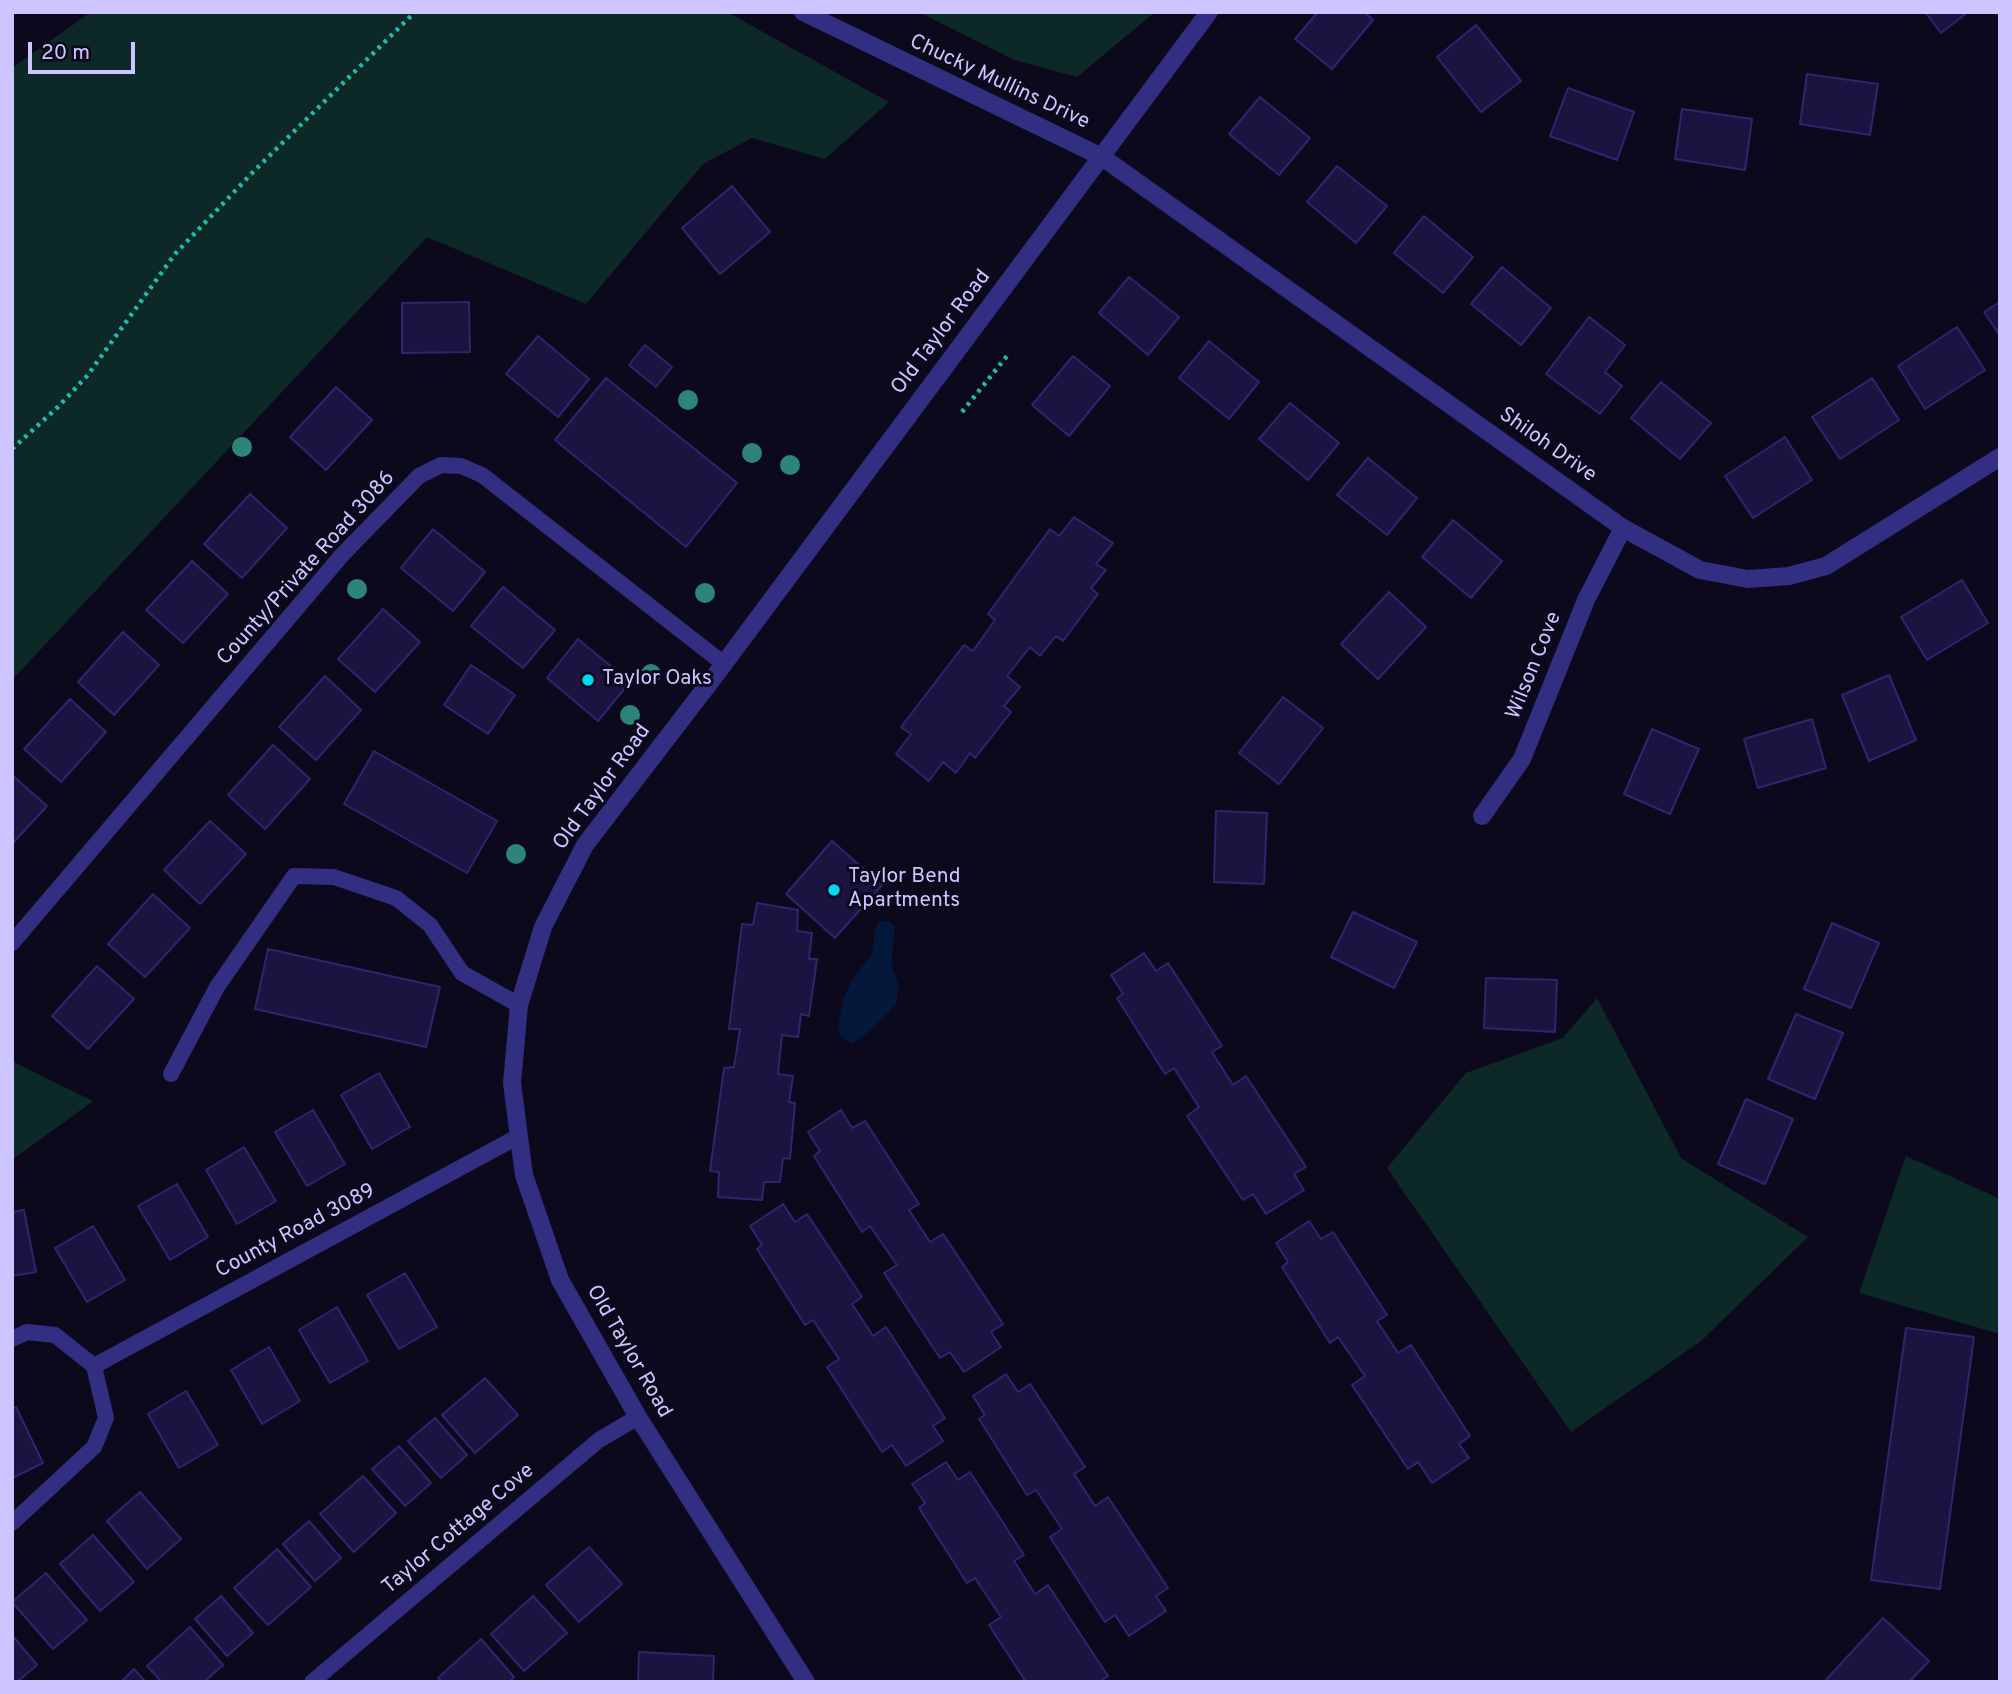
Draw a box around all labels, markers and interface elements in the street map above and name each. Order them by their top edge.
scale bar [32,28,138,72]
street label: Chucky Mullins Drive [905,30,1093,136]
text: 20 m [41,40,90,67]
street label: Old Taylor Road [887,266,997,400]
street label: Shiloh Drive [1493,403,1601,489]
street label: County/Private Road 3086 [213,466,401,672]
street label: Wilson Cove [1502,609,1568,723]
place label: Taylor Oaks [602,667,712,693]
marker: Taylor Oaks [580,672,596,688]
street label: Old Taylor Road [549,720,657,856]
place label: Taylor Bend Apartments [848,865,961,915]
marker: Taylor Bend Apartments [826,882,842,898]
street label: County Road 3089 [212,1179,380,1285]
street label: Old Taylor Road [580,1281,676,1423]
street label: Taylor Cottage Cove [378,1459,540,1601]

